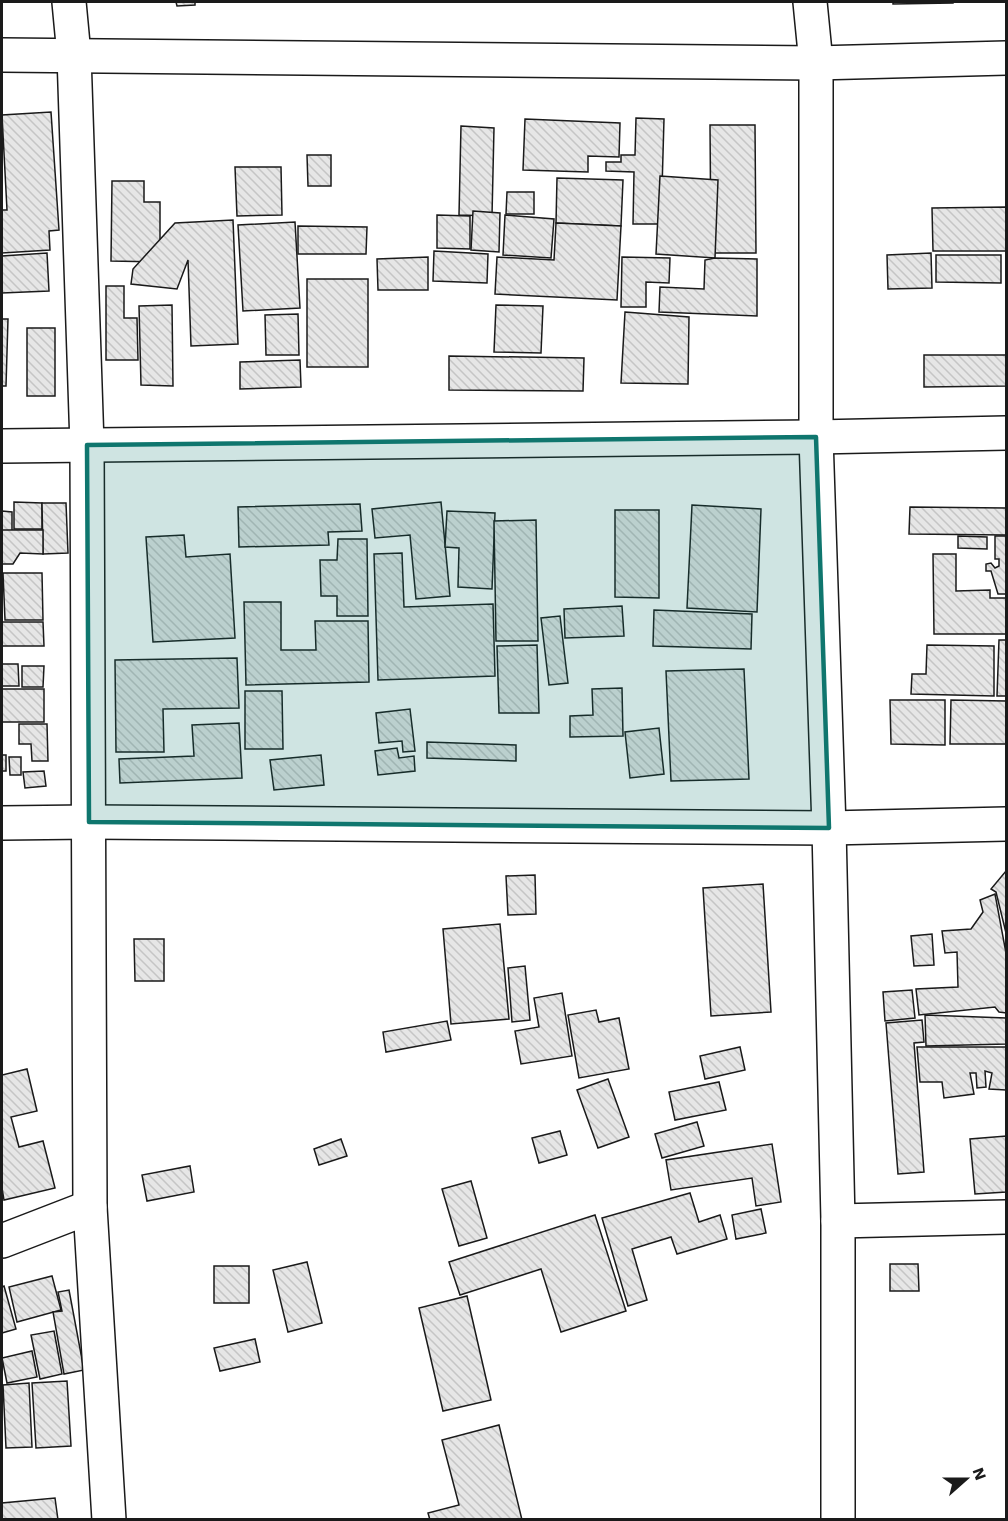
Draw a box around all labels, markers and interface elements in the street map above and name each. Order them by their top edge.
north arrow [936,1449,996,1509]
text: N [969,1465,991,1483]

